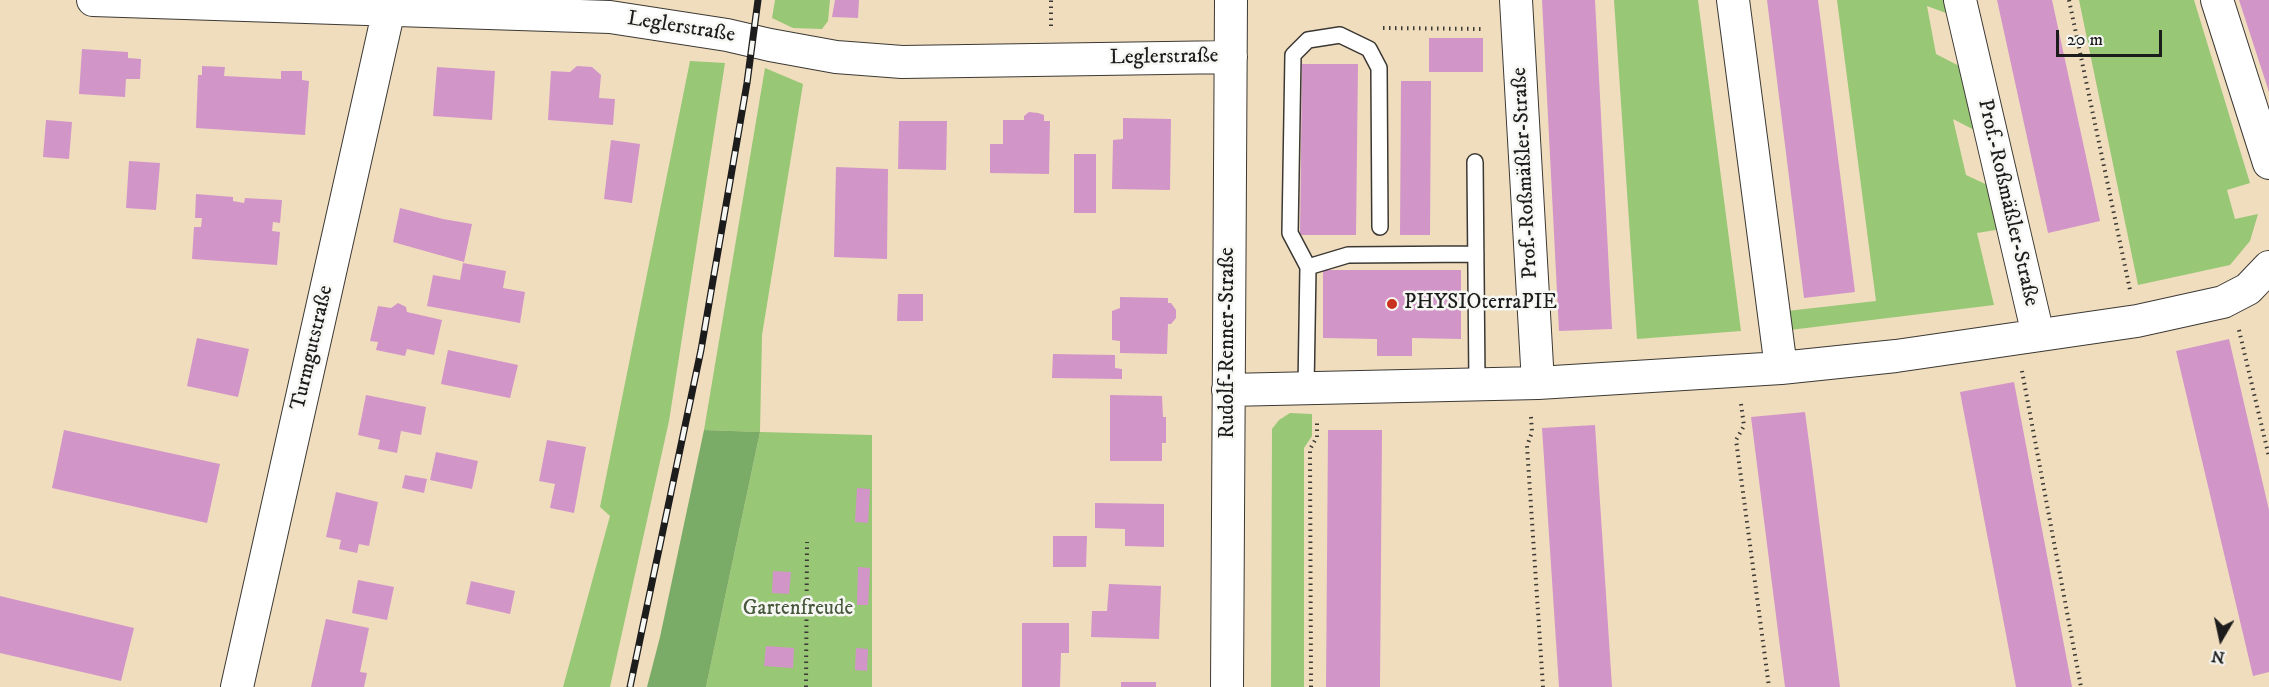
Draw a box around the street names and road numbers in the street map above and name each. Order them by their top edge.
street label: Leglerstraße [625,7,737,49]
street label: Leglerstraße [1109,44,1219,72]
street label: Prof.-Roßmäßler-Straße [1508,67,1544,279]
street label: Prof.-Roßmäßler-Straße [1971,97,2043,309]
street label: Rudolf-Renner-Straße [1216,247,1242,439]
street label: Turmgutstraße [286,283,340,413]

